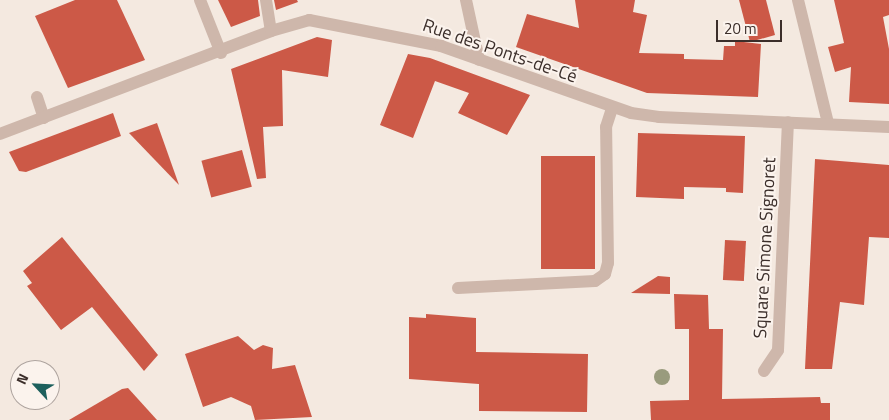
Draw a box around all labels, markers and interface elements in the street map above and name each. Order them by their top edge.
scale bar [719,10,785,42]
street label: Rue des Ponts-de-Cé [420,14,580,88]
text: 20 m [724,17,757,40]
street label: Square Simone Signoret [749,157,781,339]
north arrow [10,360,60,410]
text: N [10,370,33,388]

